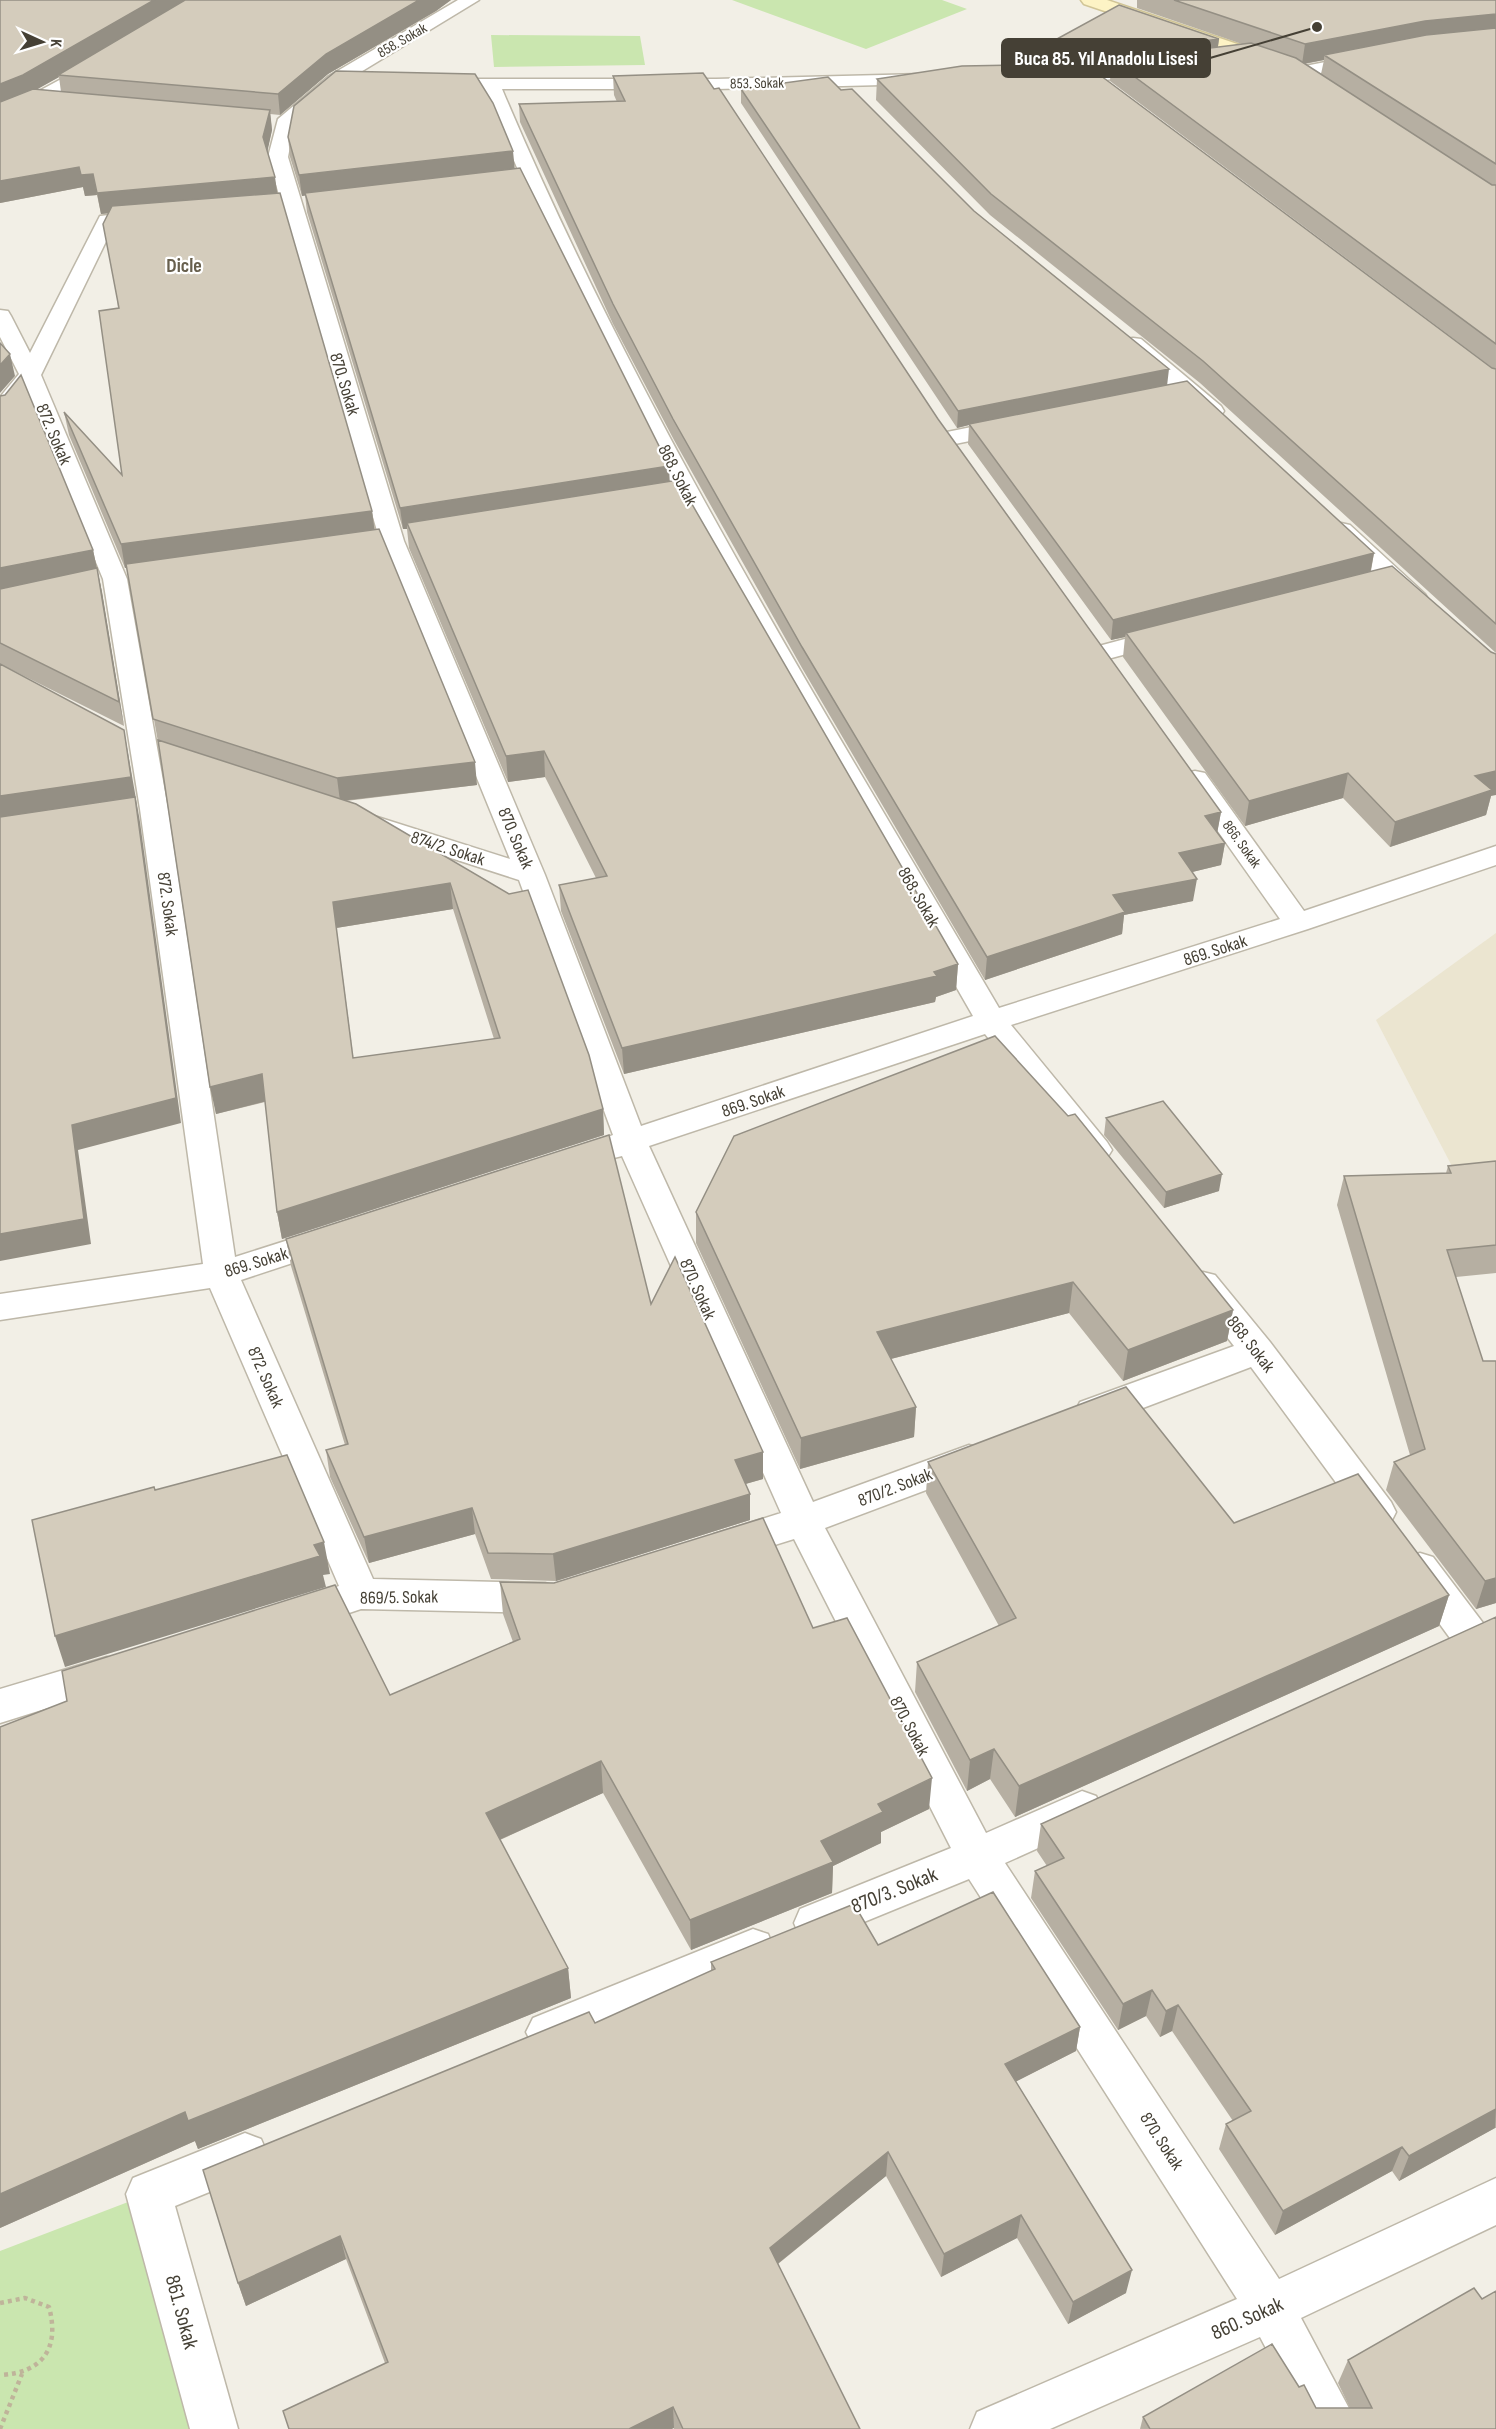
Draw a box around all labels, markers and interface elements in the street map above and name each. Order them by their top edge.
north arrow [12,12,72,72]
street label: 858. Sokak [374,19,431,62]
text: K [46,38,65,48]
callout: Buca 85. Yıl Anadolu Lisesi [1002,39,1210,77]
text: Buca 85. Yıl Anadolu Lisesi [1014,47,1198,71]
street label: 853. Sokak [730,74,784,93]
district label: Dicle [166,254,202,278]
street label: 870. Sokak [325,350,364,418]
street label: 872. Sokak [31,400,76,468]
street label: 868. Sokak [653,441,702,509]
street label: 870. Sokak [493,804,538,872]
street label: 866. Sokak [1218,817,1265,872]
street label: 874/2. Sokak [408,827,488,870]
street label: 868. Sokak [893,864,944,931]
street label: 872. Sokak [153,871,182,938]
street label: 869. Sokak [1181,930,1250,971]
street label: 869. Sokak [719,1081,788,1122]
street label: 869. Sokak [222,1243,291,1282]
street label: 870. Sokak [675,1255,720,1323]
street label: 868. Sokak [1222,1312,1279,1377]
street label: 872. Sokak [243,1343,288,1411]
street label: 870/2. Sokak [855,1464,935,1511]
street label: 869/5. Sokak [360,1586,438,1609]
street label: 870. Sokak [885,1693,934,1760]
street label: 870/3. Sokak [847,1862,941,1919]
street label: 870. Sokak [1135,2108,1188,2174]
street label: 861. Sokak [160,2272,203,2352]
street label: 860. Sokak [1207,2292,1287,2345]

